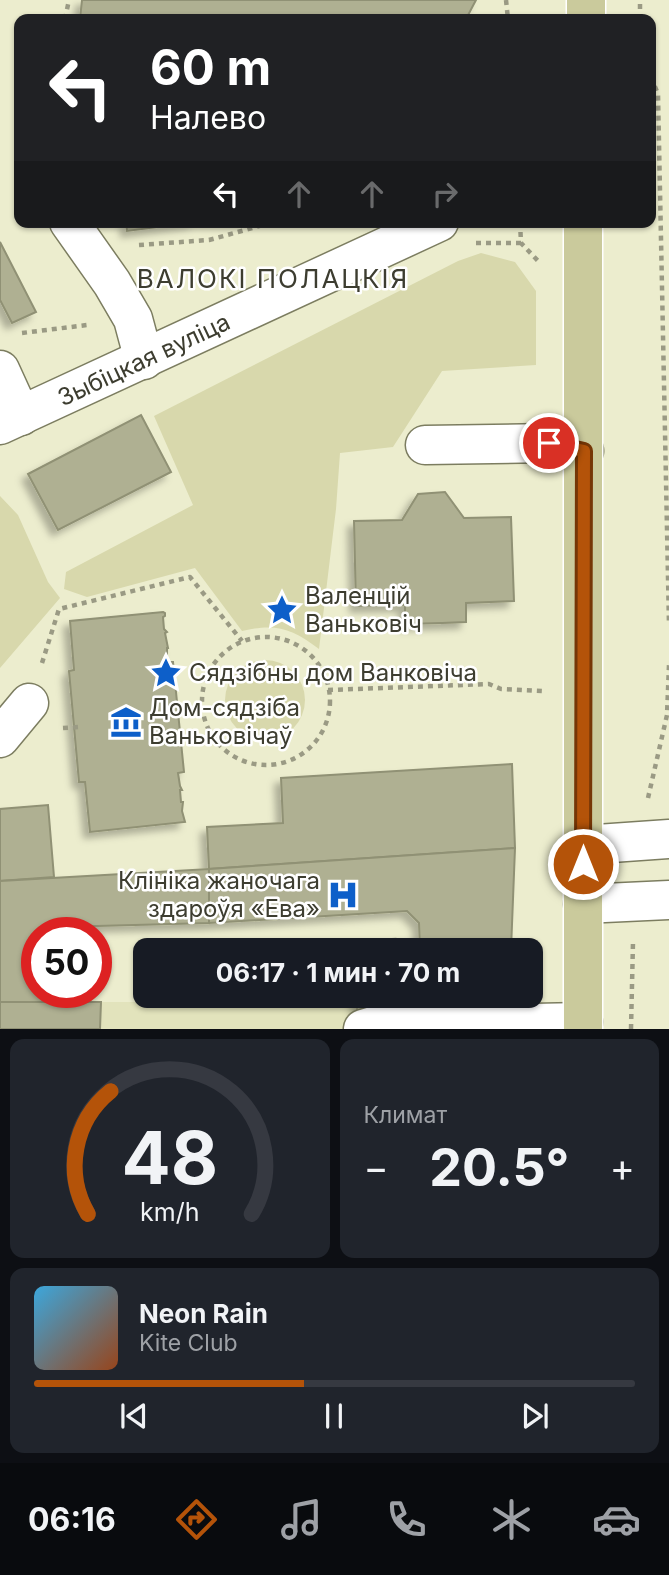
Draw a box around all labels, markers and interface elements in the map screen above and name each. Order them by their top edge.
text: 60 m [150,38,271,97]
icon: left [35,42,126,133]
text: Налево [150,98,266,137]
icon: left [207,175,245,213]
icon: ahead [280,175,318,213]
icon: ahead [353,175,391,213]
icon: right [426,175,464,213]
district label: ВАЛОКІ ПОЛАЦКІЯ [137,263,409,294]
street label: Зыбіцкая вуліца [53,307,235,412]
pin [519,413,579,473]
icon: arrive [530,424,568,462]
place label: Валенцій Ваньковіч [305,581,422,638]
place icon: Валенцій Ваньковіч [265,593,299,627]
place icon: Сядзібны дом Ванковіча [149,656,183,690]
place label: Сядзібны дом Ванковіча [189,658,477,687]
place label: Дом-сядзіба Ваньковічаў [149,693,300,750]
museum icon: Дом-сядзіба Ваньковічаў [109,705,143,739]
position arrow [546,827,620,901]
place label: Клініка жаночага здароўя «Ева» [118,866,320,923]
hospital icon: Клініка жаночага здароўя «Ева» [326,878,360,912]
speed limit sign: 50 [21,917,112,1008]
text: 06:17 · 1 мин · 70 m [216,957,460,988]
text: Климат [364,1101,447,1129]
text: 48 [121,1114,218,1203]
text: 20.5° [429,1136,569,1199]
text: − [364,1144,389,1190]
text: + [610,1144,635,1190]
text: km/h [140,1197,199,1227]
text: Neon Rain [139,1298,268,1329]
text: Kite Club [139,1329,238,1357]
icon: previous [115,1397,153,1435]
icon: pause [315,1397,353,1435]
icon: next [516,1397,554,1435]
icon: directions [172,1495,221,1544]
icon: music [277,1495,326,1544]
icon: phone [382,1495,431,1544]
icon: climate [487,1495,536,1544]
icon: car [592,1495,641,1544]
text: 06:16 [28,1500,116,1539]

